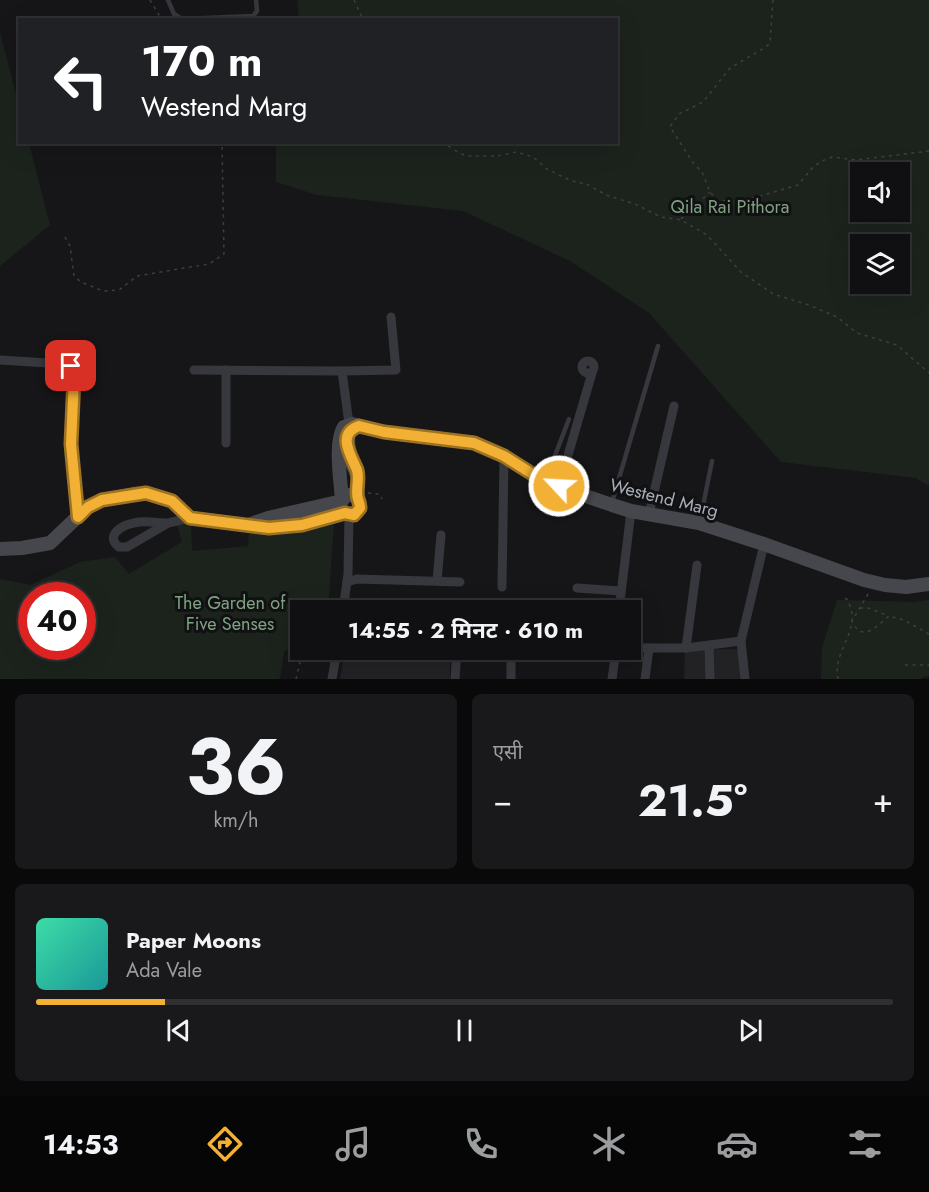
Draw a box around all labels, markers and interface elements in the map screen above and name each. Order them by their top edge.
text: 170 m [141,31,263,92]
icon: left [42,42,120,120]
text: Westend Marg [141,87,308,126]
map controls [850,162,910,294]
button: sound [850,162,910,222]
park label: Qila Rai Pithora [671,194,789,220]
button: layers [850,234,910,294]
pin [45,340,96,391]
icon: arrive [54,349,87,382]
position arrow [527,454,591,518]
street label: Westend Marg [607,472,721,524]
speed limit sign: 40 [18,582,96,660]
park label: The Garden of Five Senses [175,590,286,637]
text: 14:55 · 2 मिनट · 610 m [348,614,583,646]
text: 36 [186,711,286,823]
text: एसी [493,738,523,767]
text: 21.5° [638,768,747,833]
text: − [493,777,512,824]
text: + [873,777,893,824]
text: km/h [213,806,259,835]
text: Paper Moons [126,924,261,956]
text: Ada Vale [126,956,202,985]
icon: previous [162,1014,195,1047]
icon: pause [448,1014,481,1047]
icon: next [734,1014,767,1047]
icon: directions [204,1123,246,1165]
icon: music [332,1123,374,1165]
icon: phone [460,1123,502,1165]
icon: climate [588,1123,630,1165]
icon: car [716,1123,758,1165]
icon: filters [844,1123,886,1165]
text: 14:53 [43,1125,118,1164]

